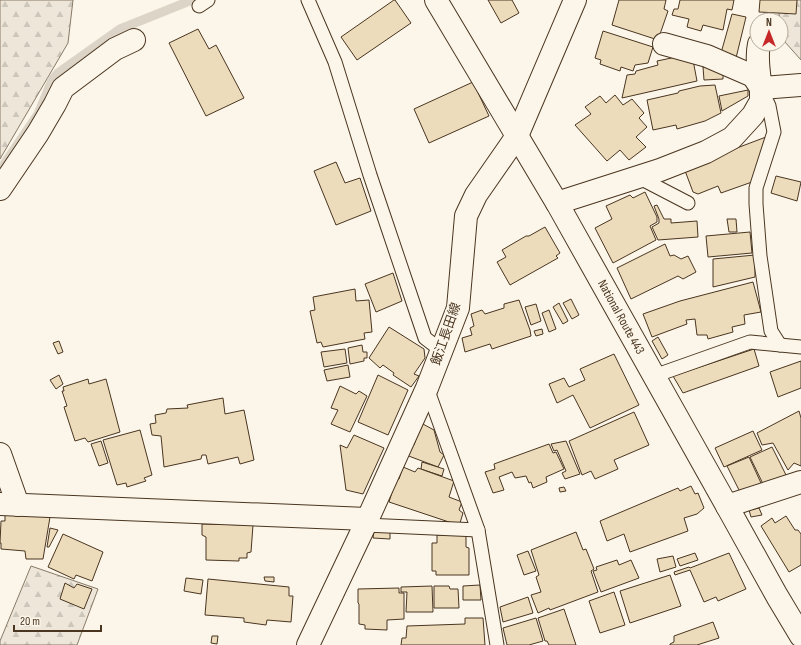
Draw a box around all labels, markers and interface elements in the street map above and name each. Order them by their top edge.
north arrow [749,12,789,52]
text: N [766,16,772,29]
street label: National Route 443 [594,277,648,357]
street label: 飯江長田線 [428,301,464,367]
scale bar [14,607,101,633]
text: 20 m [20,614,40,629]

